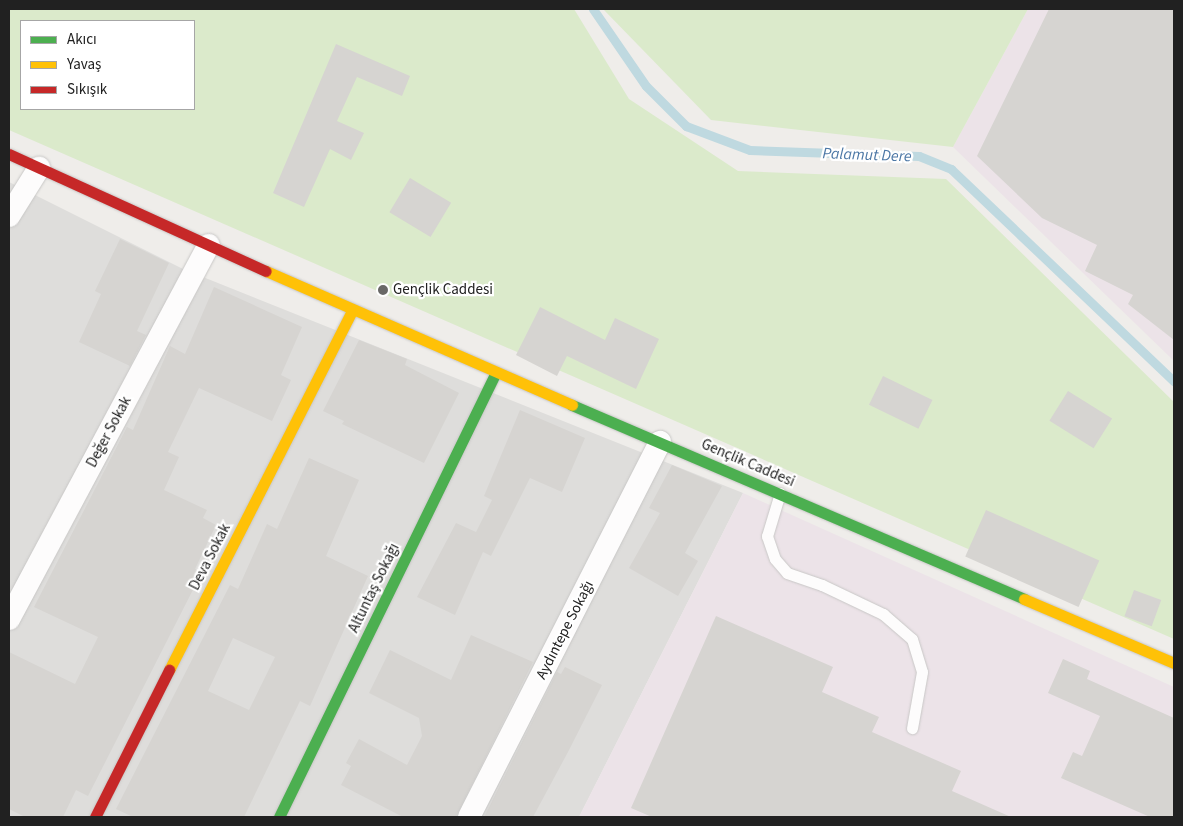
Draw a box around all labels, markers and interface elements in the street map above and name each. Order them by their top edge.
legend [20,20,195,110]
text: Akıcı [67,29,97,50]
text: Yavaş [67,54,101,75]
text: Sıkışık [67,79,107,100]
water label: Palamut Dere [822,144,912,166]
place label: Gençlik Caddesi [393,281,493,299]
marker: Gençlik Caddesi [377,284,389,296]
street label: Değer Sokak [83,393,135,471]
street label: Gençlik Caddesi [699,435,797,491]
street label: Deva Sokak [186,521,234,593]
street label: Altuntaş Sokağı [345,540,403,636]
street label: Aydıntepe Sokağı [532,578,598,682]

